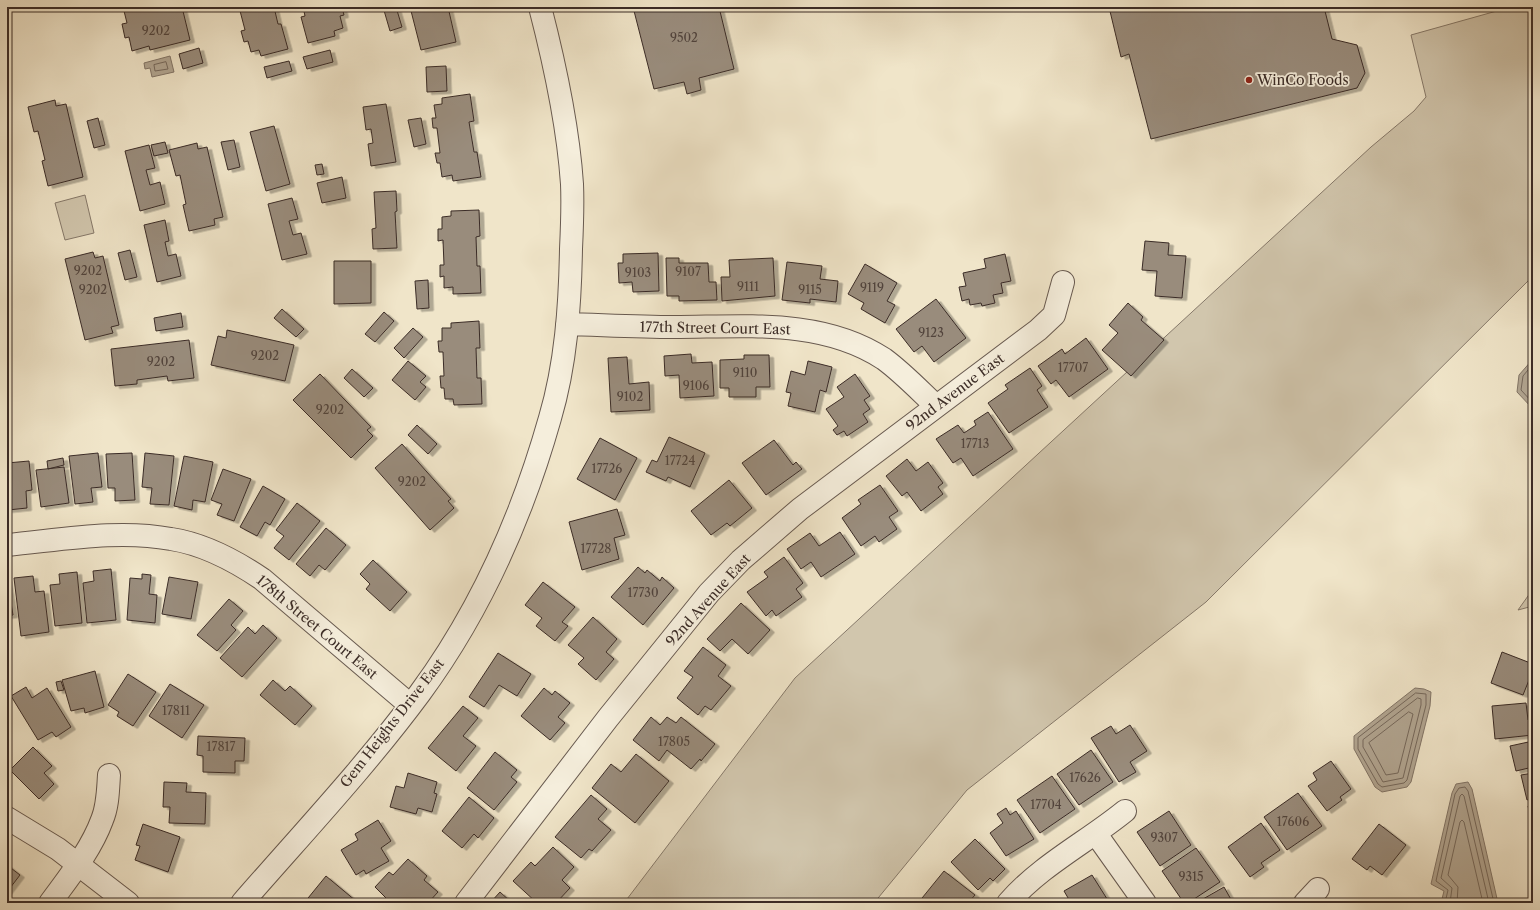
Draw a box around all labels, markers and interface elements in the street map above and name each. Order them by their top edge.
house number: 9202 [142,23,170,38]
house number: 9502 [670,30,698,45]
place label: WinCo Foods [1256,71,1349,89]
marker: WinCo Foods [1244,75,1254,85]
house number: 9202 [74,263,102,278]
house number: 9107 [675,264,701,279]
house number: 9103 [625,265,651,280]
house number: 9111 [737,279,759,294]
house number: 9119 [860,280,884,295]
house number: 9202 [79,282,107,297]
house number: 9115 [798,282,822,297]
street label: 177th Street Court East [639,318,791,338]
house number: 9123 [918,325,944,340]
house number: 9202 [251,348,279,363]
street label: 92nd Avenue East [902,349,1008,435]
house number: 9202 [147,354,175,369]
house number: 17707 [1058,360,1088,375]
house number: 9110 [733,365,757,380]
house number: 9106 [683,378,709,393]
house number: 9102 [617,389,643,404]
house number: 9202 [316,402,344,417]
house number: 17713 [961,436,989,451]
house number: 17724 [665,453,695,468]
house number: 17726 [592,461,622,476]
house number: 9202 [398,474,426,489]
house number: 17728 [581,541,611,556]
street label: 92nd Avenue East [662,550,754,650]
street label: 178th Street Court East [253,571,381,683]
house number: 17730 [627,585,659,600]
street label: Gem Heights Drive East [336,655,448,791]
house number: 17811 [162,703,190,718]
house number: 17805 [658,734,690,749]
house number: 17817 [206,739,236,754]
house number: 17626 [1069,770,1101,785]
house number: 17704 [1030,797,1062,812]
house number: 17606 [1277,814,1309,829]
house number: 9307 [1150,830,1178,845]
house number: 9315 [1178,869,1204,884]

